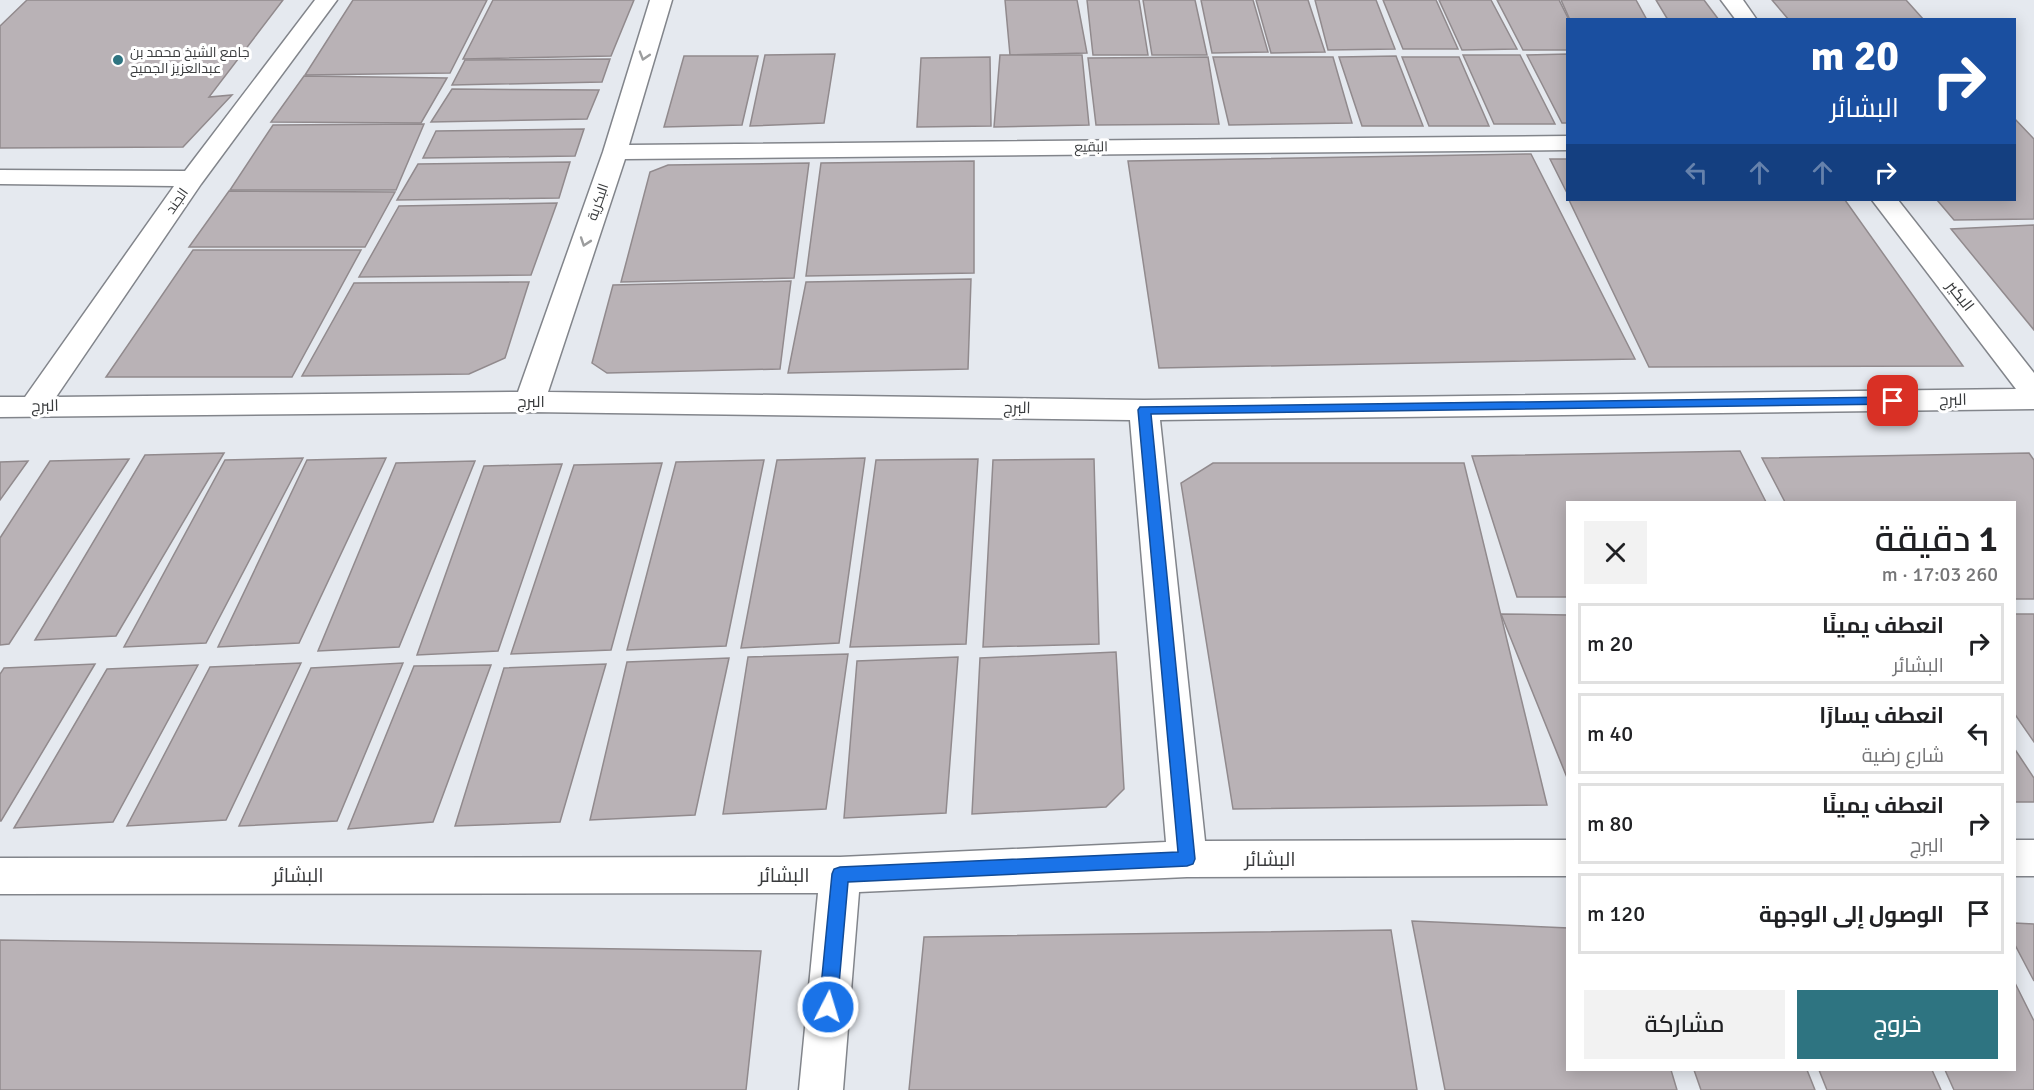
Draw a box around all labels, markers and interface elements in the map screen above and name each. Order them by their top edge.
text: 20 m [1810,31,1899,82]
icon: right [1920,42,1998,120]
place label: جامع الشيخ محمد بن عبدالعزيز الجميح [130,44,249,77]
one-way arrow [639,50,651,61]
marker: جامع الشيخ محمد بن عبدالعزيز الجميح [111,53,125,67]
text: البشائر [1830,92,1899,125]
street label: البقيع [1074,138,1108,156]
icon: left [1680,156,1713,189]
icon: ahead [1743,156,1776,189]
icon: ahead [1806,156,1839,189]
icon: right [1869,156,1902,189]
street label: البكرية [584,181,612,223]
street label: الجند [162,185,192,217]
one-way arrow [579,236,592,247]
street label: البكير [1941,276,1978,315]
pin [1867,375,1918,426]
icon: arrive [1876,384,1909,417]
street label: البرج [1939,390,1967,411]
street label: البرج [517,392,545,413]
street label: البرج [31,396,59,417]
street label: البرج [1003,398,1031,419]
text: 1 دقيقة [1875,517,1998,562]
button: close [1584,521,1647,584]
text: 260 m · 17:03 [1882,562,1998,587]
text: انعطف يمينًا [1822,612,1944,639]
icon: right [1962,627,1995,660]
text: 20 m [1587,630,1633,657]
text: البشائر [1893,653,1944,678]
text: انعطف يسارًا [1819,702,1944,729]
icon: left [1962,717,1995,750]
text: 40 m [1587,720,1633,747]
text: شارع رضية [1862,743,1944,768]
text: انعطف يمينًا [1822,792,1944,819]
icon: right [1962,807,1995,840]
text: 80 m [1587,810,1633,837]
text: البرج [1910,833,1944,858]
street label: البشائر [1243,847,1296,872]
street label: البشائر [271,863,324,888]
street label: البشائر [757,863,810,888]
icon: arrive [1962,897,1995,930]
text: 120 m [1587,900,1645,927]
text: الوصول إلى الوجهة [1759,901,1944,928]
position arrow [796,975,860,1039]
button: مشاركة [1584,990,1785,1059]
button: خروج [1797,990,1998,1059]

